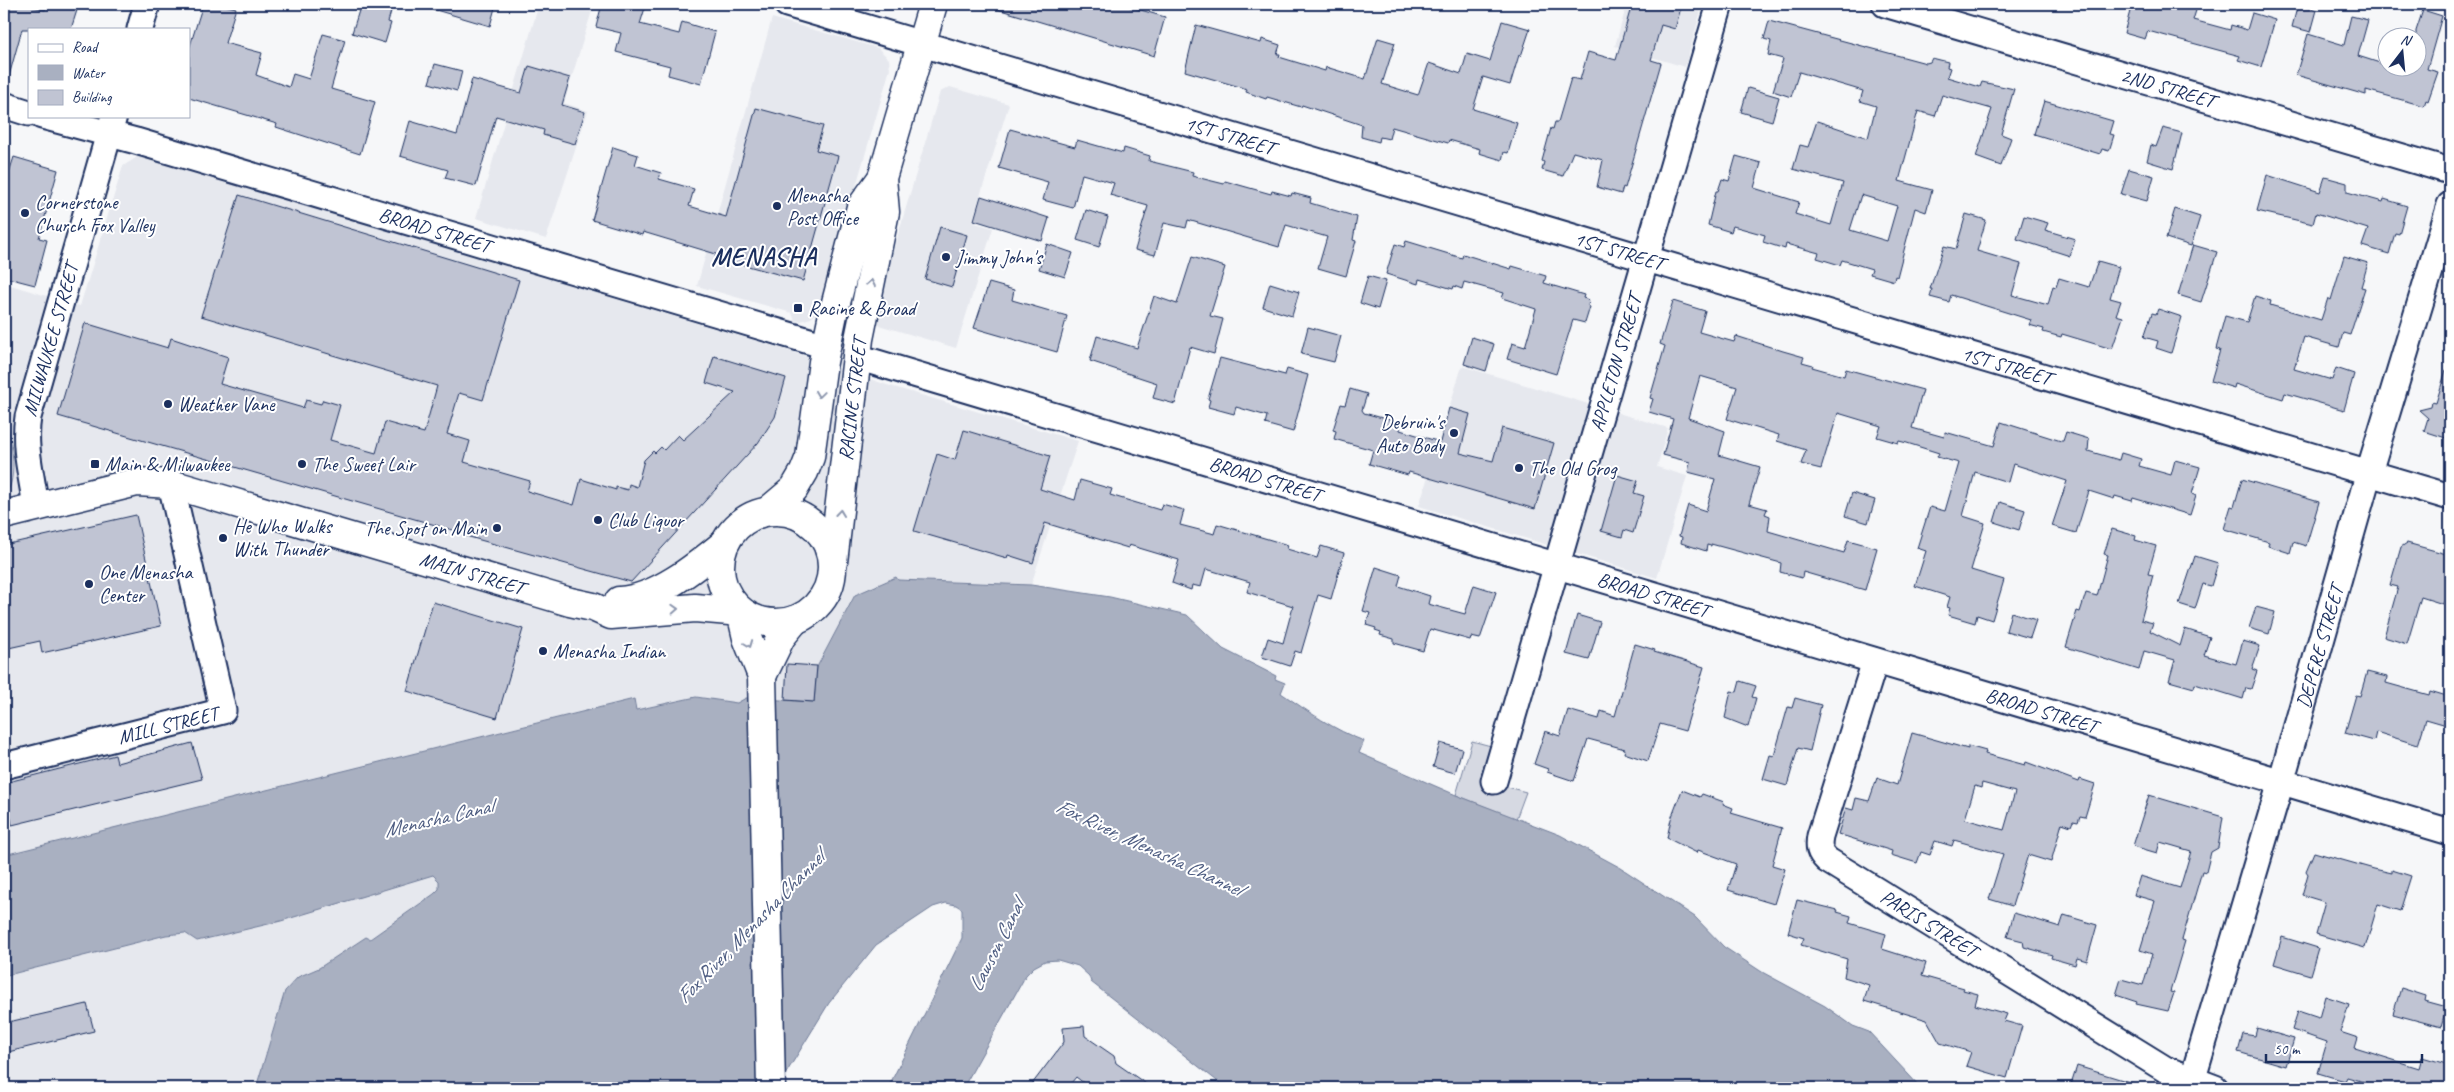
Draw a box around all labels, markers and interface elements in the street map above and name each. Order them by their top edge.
legend [28,28,190,118]
north arrow [2376,28,2426,78]
text: N [2399,31,2414,50]
text: Road [72,38,99,57]
street label: 2ND STREET [2118,62,2222,115]
text: Water [72,64,106,83]
text: Building [72,88,112,107]
street label: 1ST STREET [1182,110,1282,162]
place label: Menasha Post Office [787,183,859,231]
place label: Cornerstone Church Fox Valley [35,190,156,238]
marker: Menasha Post Office [771,200,783,212]
street label: BROAD STREET [376,201,497,259]
marker: Cornerstone Church Fox Valley [19,207,31,219]
street label: 1ST STREET [1571,226,1672,277]
district label: MENASHA [711,241,818,273]
place label: Jimmy John's [955,245,1044,270]
marker: Jimmy John's [940,251,952,263]
street label: MILWAUKEE STREET [16,256,85,419]
one-way arrow [865,279,875,288]
street label: APPLETON STREET [1584,287,1649,435]
place label: Racine & Broad [808,296,918,321]
marker: Racine & Broad [792,302,804,314]
street label: RACINE STREET [832,333,872,462]
street label: 1ST STREET [1959,340,2059,392]
one-way arrow [814,390,825,398]
place label: Weather Vane [178,392,276,417]
marker: Weather Vane [162,398,174,410]
place label: Debruin's Auto Body [1376,410,1446,458]
marker: Debruin's Auto Body [1448,427,1460,439]
street label: BROAD STREET [1206,450,1328,508]
place label: Main & Milwaukee [105,452,231,477]
place label: The Sweet Lair [312,452,417,477]
place label: The Old Grog [1529,456,1618,481]
marker: Main & Milwaukee [89,458,101,470]
marker: The Sweet Lair [296,458,308,470]
marker: The Old Grog [1513,462,1525,474]
place label: Club Liquor [608,508,685,533]
one-way arrow [834,509,845,517]
place label: He Who Walks With Thunder [233,514,333,562]
marker: Club Liquor [592,514,604,526]
place label: The Spot on Main [364,516,488,541]
marker: The Spot on Main [491,522,503,534]
marker: He Who Walks With Thunder [217,532,229,544]
street label: MAIN STREET [417,546,532,602]
place label: One Menasha Center [99,560,193,608]
street label: BROAD STREET [1595,566,1716,624]
marker: One Menasha Center [83,578,95,590]
street label: DEPERE STREET [2290,579,2350,711]
one-way arrow [671,603,679,614]
place label: Menasha Indian [553,639,666,664]
one-way arrow [744,640,754,648]
marker: Menasha Indian [537,645,549,657]
street label: BROAD STREET [1983,682,2104,740]
street label: MILL STREET [115,699,224,749]
water label: Menasha Canal [381,791,501,843]
water label: Fox River, Menasha Channel [1052,793,1253,905]
water label: Fox River, Menasha Channel [670,840,835,1009]
street label: PARIS STREET [1876,884,1986,965]
water label: Lawson Canal [962,890,1033,996]
scale bar [2266,1032,2423,1064]
text: 50 m [2274,1040,2301,1059]

